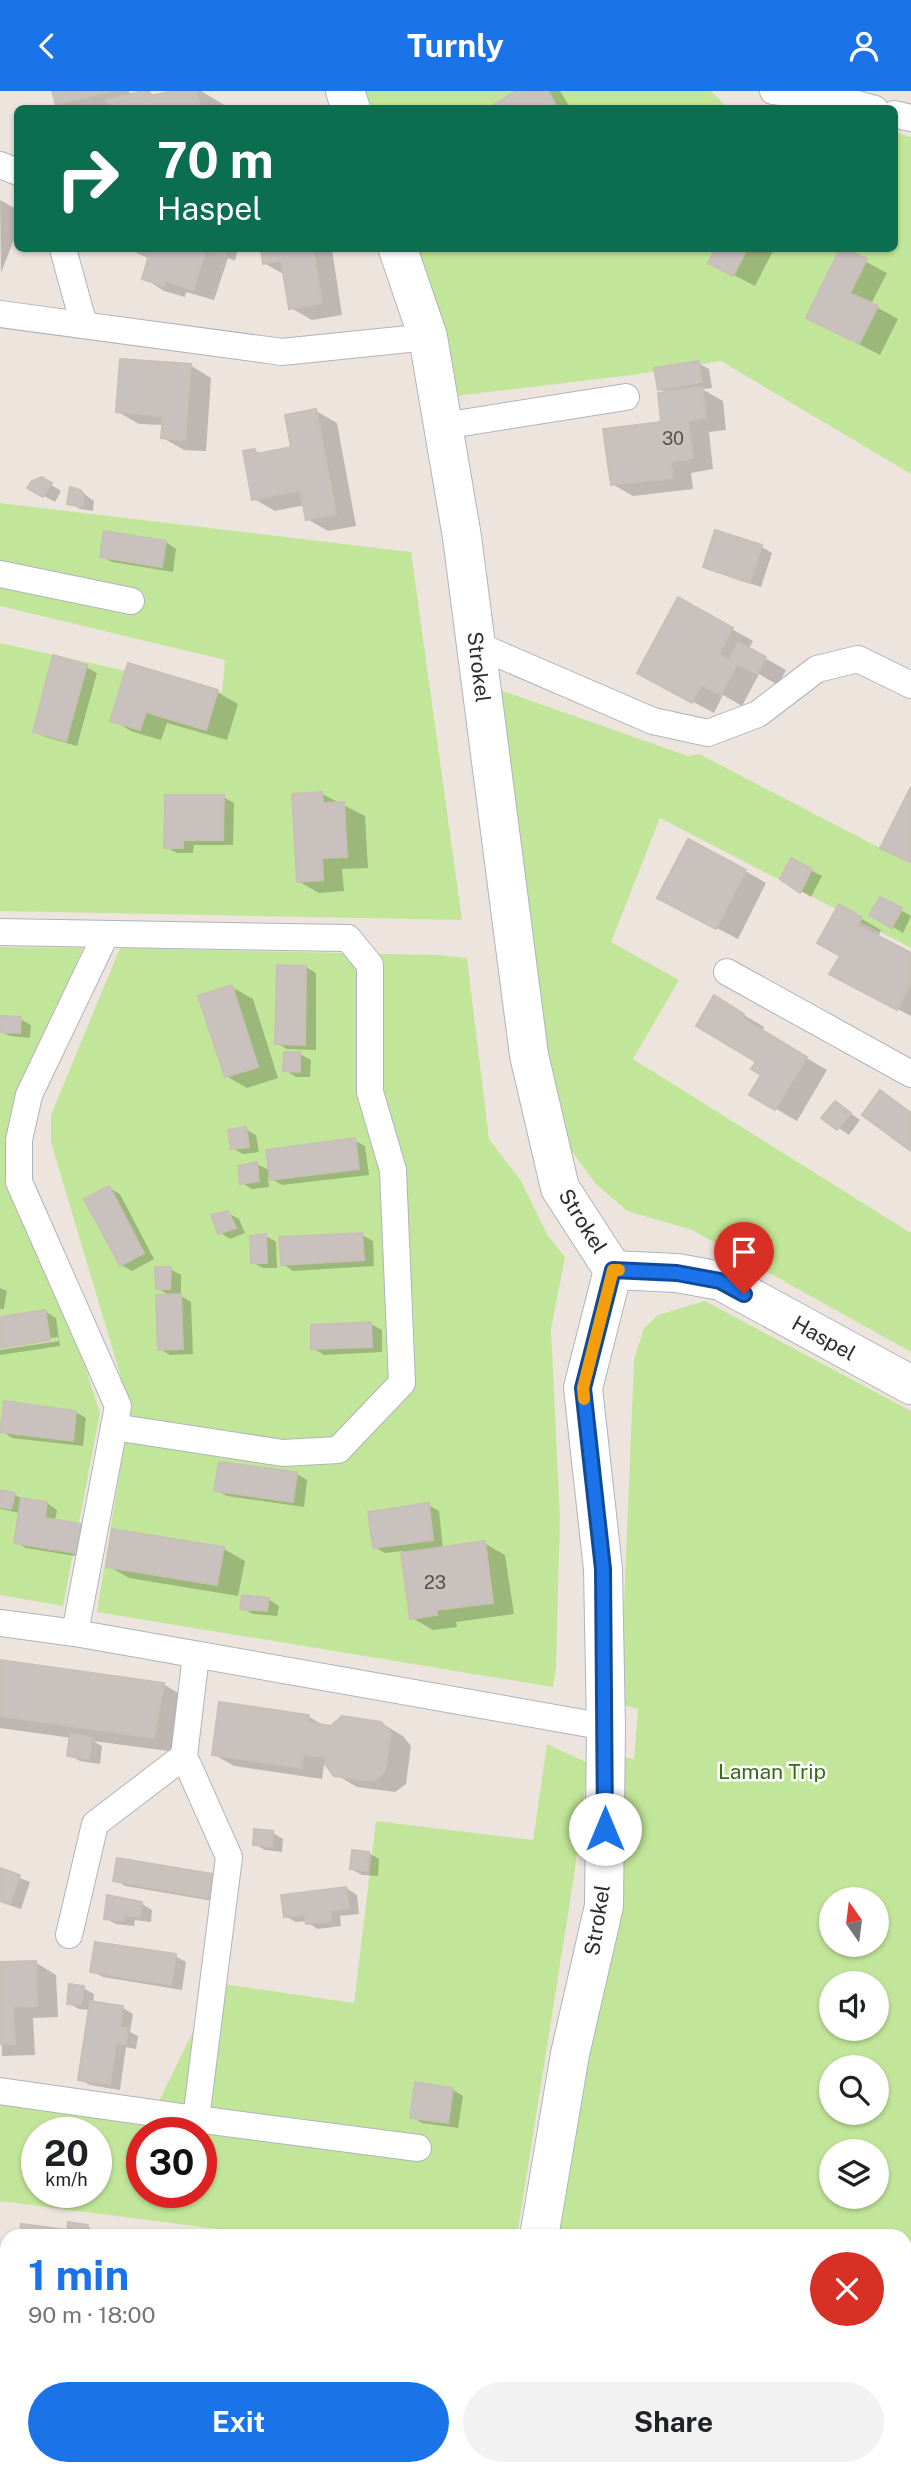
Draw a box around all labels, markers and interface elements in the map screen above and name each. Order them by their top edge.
icon: back [28,27,66,65]
text: Turnly [407,27,504,64]
icon: person [845,27,883,65]
text: 70 m [157,131,274,189]
icon: right [42,133,133,224]
text: Haspel [157,190,262,227]
house number: 30 [662,428,684,449]
street label: Strokel [462,630,496,704]
street label: Strokel [554,1184,612,1258]
pin [714,1222,774,1294]
icon: arrive [725,1233,763,1271]
street label: Haspel [788,1310,860,1366]
house number: 23 [424,1572,446,1593]
park label: Laman Trip [718,1759,826,1784]
position arrow [568,1792,642,1866]
street label: Strokel [579,1883,615,1957]
north arrow [819,1887,889,1957]
map controls [819,1887,889,2209]
button: sound [819,1971,889,2041]
button: search [819,2055,889,2125]
speed limit sign: 30 [126,2117,217,2208]
text: 20 [44,2133,89,2174]
button: layers [819,2139,889,2209]
text: km/h [45,2169,88,2190]
text: 1 min [28,2250,129,2299]
button: close [810,2252,884,2326]
text: 90 m · 18:00 [28,2301,156,2328]
button: Exit [28,2382,449,2462]
button: Share [463,2382,884,2462]

